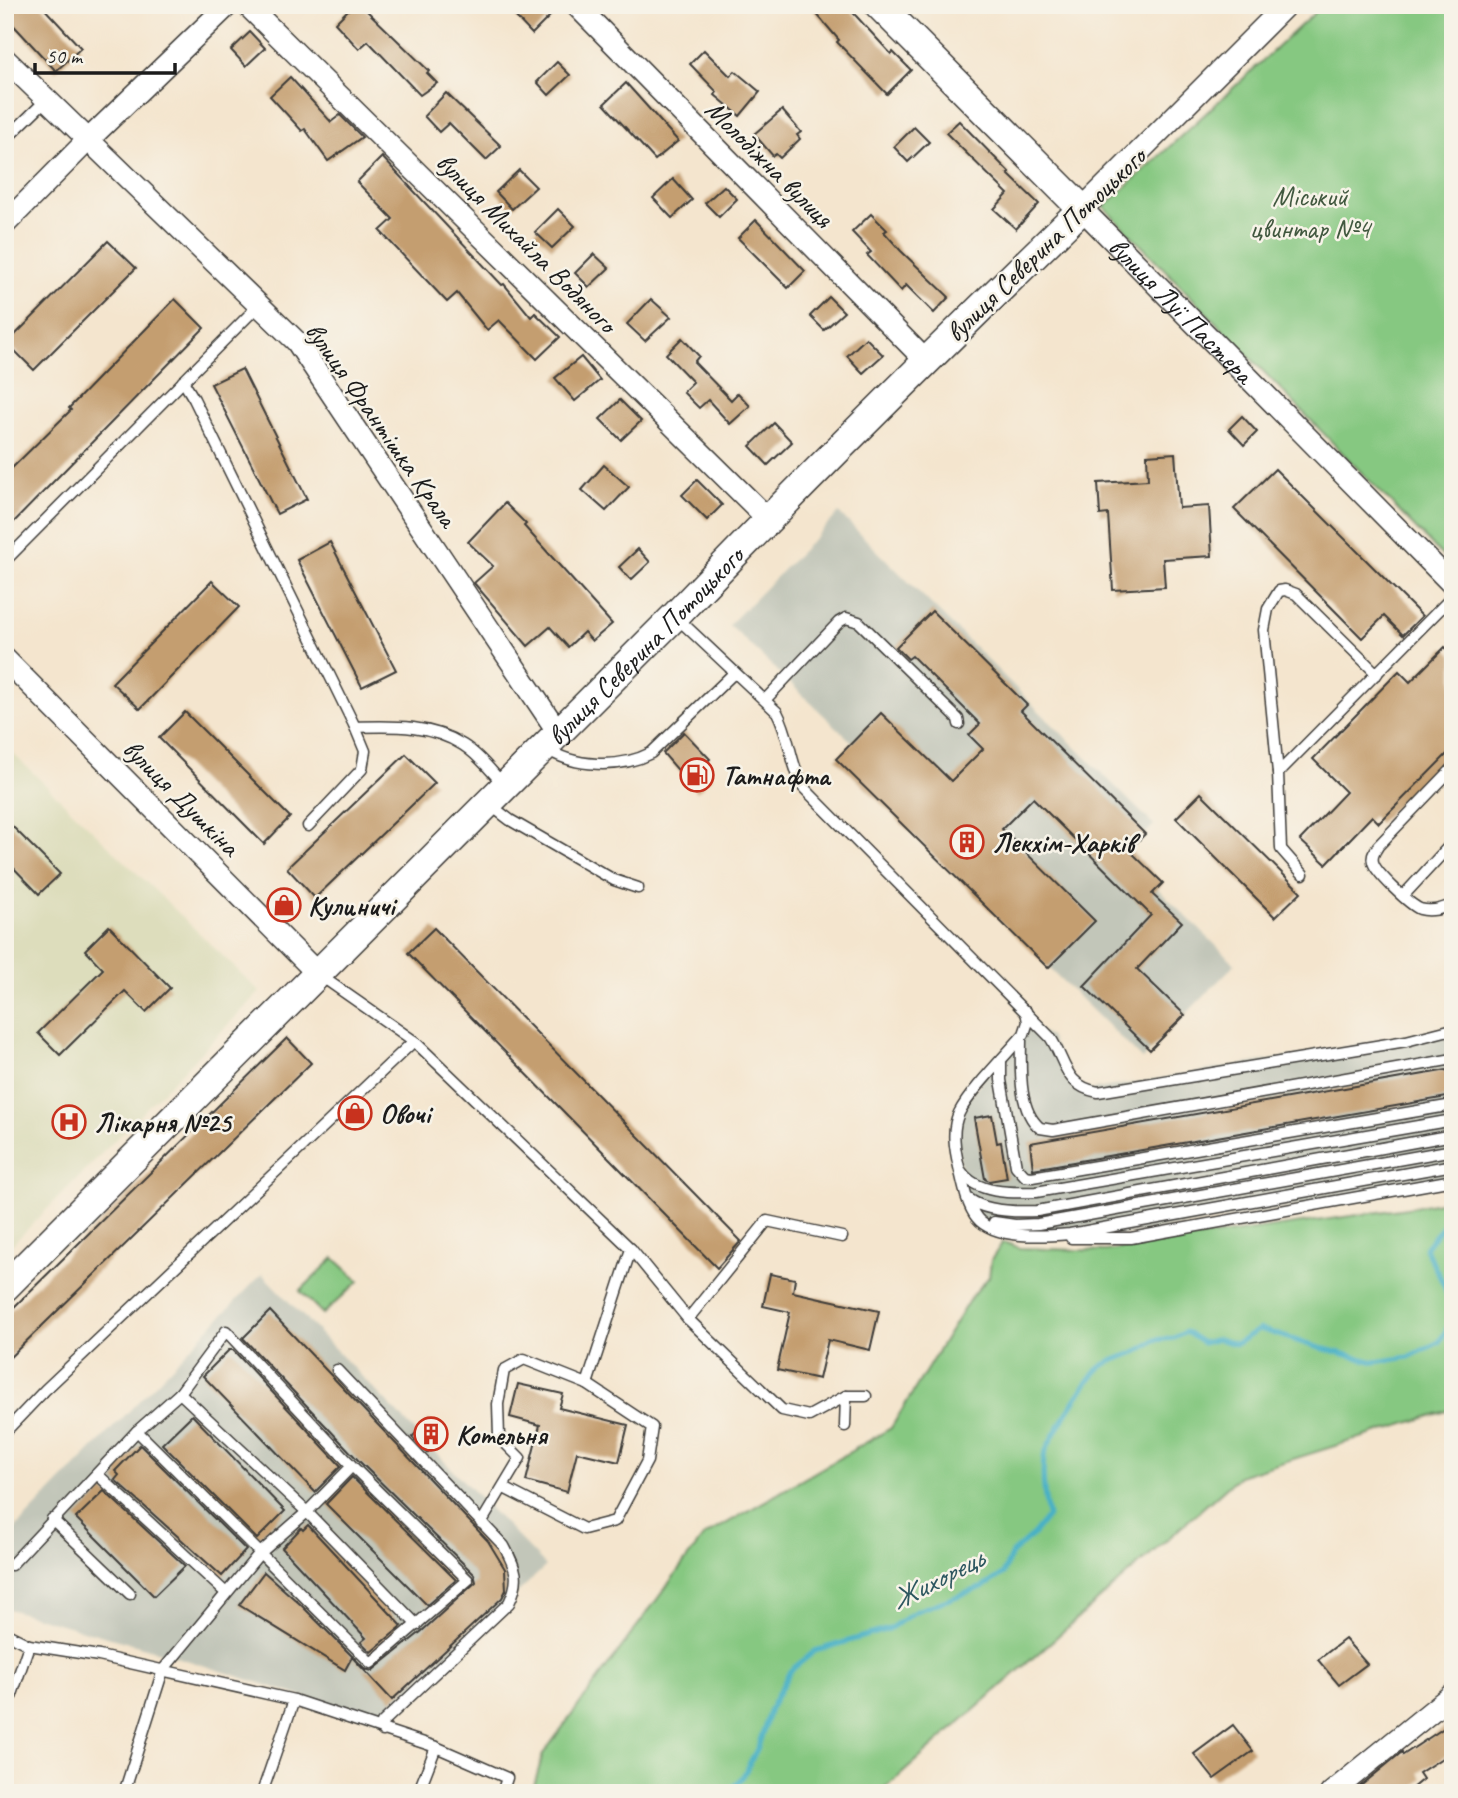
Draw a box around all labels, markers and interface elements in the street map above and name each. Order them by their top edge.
scale bar [35,32,175,76]
text: 50 m [46,43,84,69]
street label: Молодіжна вулиця [698,92,842,235]
street label: вулиця Северина Потоцького [938,137,1155,349]
street label: вулиця Михайла Водяного [429,145,627,342]
park label: Міський цвинтар №4 [1250,179,1372,246]
street label: вулиця Луї Пастера [1101,229,1263,393]
street label: вулиця Франтішка Крала [298,315,467,536]
street label: вулиця Северина Потоцького [539,537,753,753]
street label: вулиця Душкіна [116,731,249,865]
fuel station icon: Татнафта [678,756,716,794]
place label: Татнафта [722,758,832,793]
building icon: Лекхім-Харків [948,823,986,861]
place label: Лекхім-Харків [992,825,1141,860]
shop icon: Кулиничі [265,886,303,924]
place label: Кулиничі [308,888,398,923]
shop icon: Овочі [336,1094,374,1132]
place label: Овочі [380,1096,434,1131]
hospital icon: Лікарня №25 [50,1103,88,1141]
place label: Лікарня №25 [94,1105,234,1140]
building icon: Котельня [412,1415,450,1453]
place label: Котельня [456,1417,549,1452]
water label: Жихорець [884,1538,993,1619]

